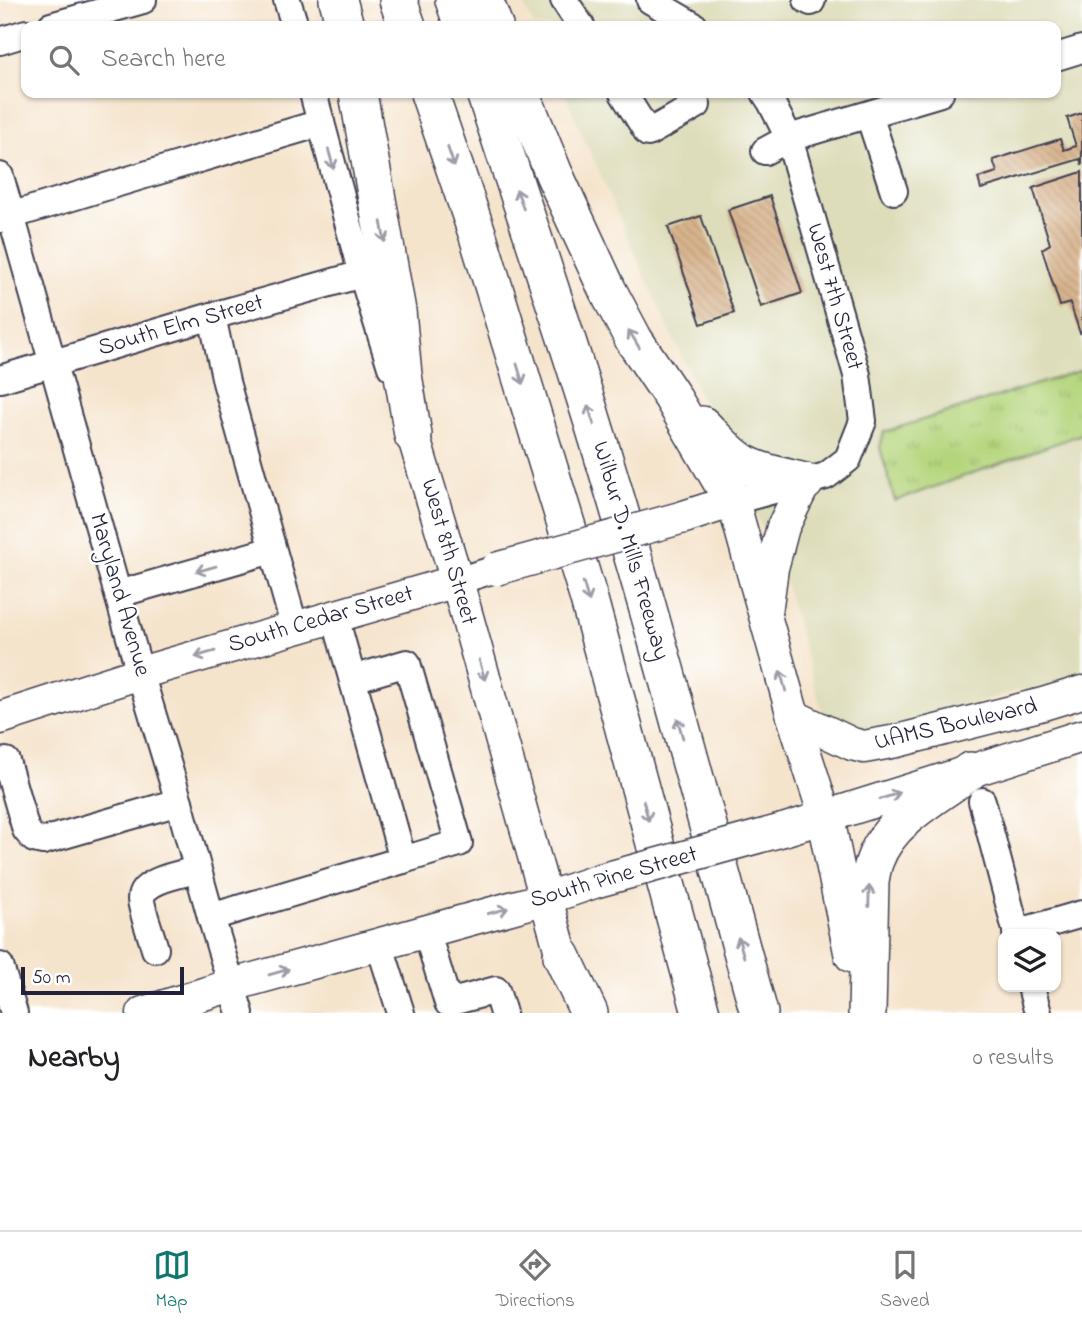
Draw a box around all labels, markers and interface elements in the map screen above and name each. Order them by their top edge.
search box [21,21,1061,98]
icon: search [45,41,83,79]
text: Search here [101,41,226,79]
one-way arrow [446,146,458,168]
one-way arrow [325,147,338,170]
one-way arrow [513,188,526,210]
street label: West 7th Street [796,219,872,375]
one-way arrow [377,220,390,243]
street label: South Elm Street [94,286,268,366]
one-way arrow [626,329,640,349]
one-way arrow [514,363,527,385]
one-way arrow [583,404,596,426]
street label: Wilbur D. Mills Freeway [581,437,678,665]
street label: West 8th Street [410,475,486,629]
street label: Maryland Avenue [78,509,159,681]
one-way arrow [196,563,218,576]
street label: South Cedar Street [224,577,418,663]
one-way arrow [581,581,594,603]
one-way arrow [195,648,217,661]
one-way arrow [477,659,490,681]
one-way arrow [776,670,789,693]
street label: UAMS Boulevard [871,689,1041,761]
one-way arrow [673,717,686,740]
one-way arrow [879,789,901,802]
one-way arrow [641,800,654,822]
street label: South Pine Street [526,837,702,919]
one-way arrow [863,885,876,908]
one-way arrow [486,904,509,917]
map controls [998,929,1061,992]
button: layers [998,929,1061,992]
one-way arrow [734,936,747,959]
scale bar [21,964,184,996]
one-way arrow [268,964,290,977]
text: 50 m [32,965,71,992]
text: Nearby [28,1037,120,1081]
text: 0 results [973,1042,1054,1075]
tab: Map [153,1246,191,1315]
tab: Directions [496,1246,575,1315]
tab: Saved [880,1246,929,1315]

